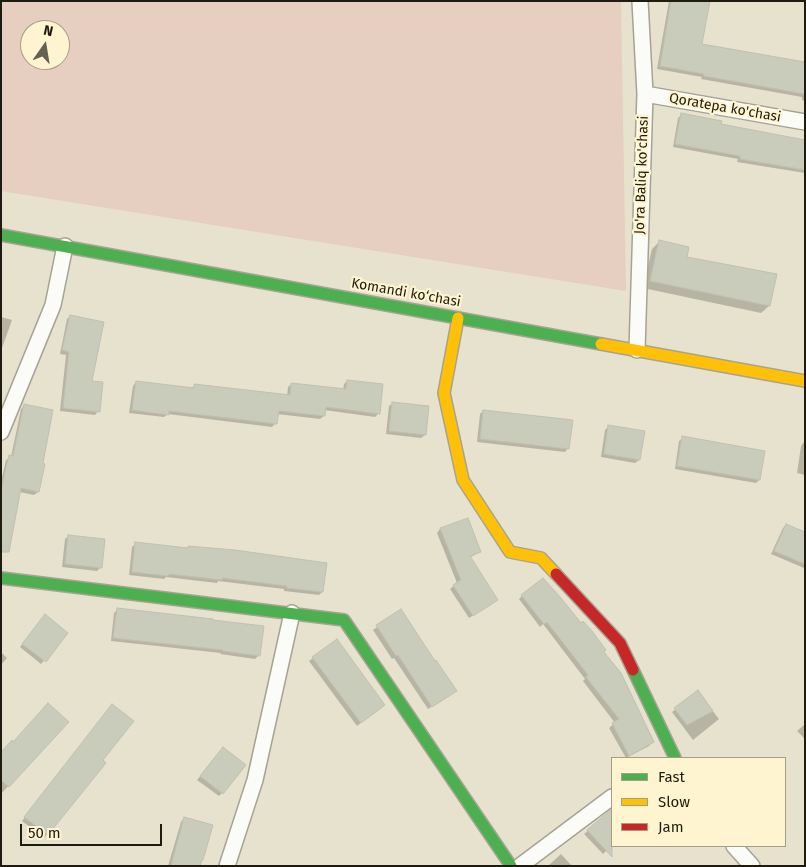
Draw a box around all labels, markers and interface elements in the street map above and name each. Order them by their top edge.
north arrow [20,20,70,70]
text: N [42,22,55,40]
street label: Qoratepa ko'chasi [668,90,782,126]
street label: Jo'ra Baliq ko'chasi [632,115,652,235]
street label: Komandi ko‘chasi [350,275,462,311]
legend [611,757,786,847]
text: Fast [658,768,685,786]
text: Slow [658,793,690,811]
scale bar [22,814,165,846]
text: Jam [658,818,684,836]
text: 50 m [28,824,61,842]

